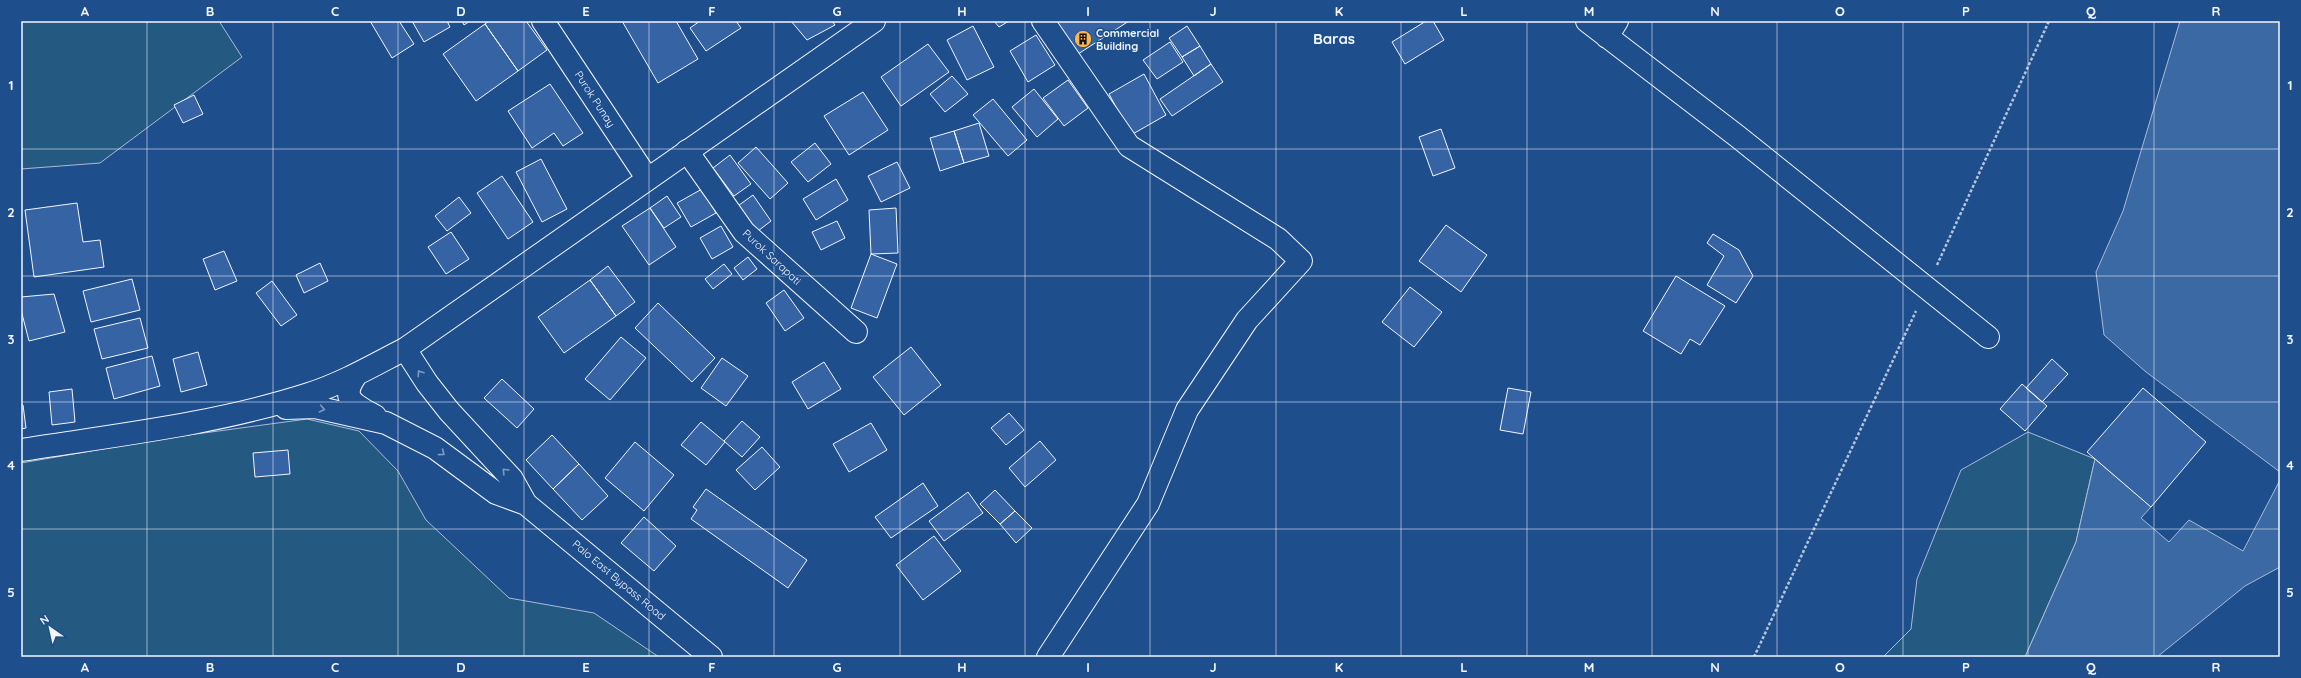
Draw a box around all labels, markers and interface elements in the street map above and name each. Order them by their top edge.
text: A [81,3,90,19]
text: B [206,3,214,19]
text: C [331,3,339,19]
text: D [456,3,466,19]
text: E [582,3,590,19]
text: F [708,3,716,19]
text: G [832,3,842,19]
text: H [957,3,967,19]
text: I [1086,3,1090,19]
text: J [1209,3,1217,19]
text: K [1335,3,1344,19]
text: L [1460,3,1468,19]
text: M [1584,3,1594,19]
text: N [1710,3,1720,19]
text: O [1835,3,1845,19]
text: P [1962,3,1970,19]
text: Q [2086,3,2097,19]
text: R [2212,3,2221,19]
place label: Commercial Building [1096,26,1159,53]
building icon: Commercial Building [1073,29,1093,49]
district label: Baras [1313,29,1355,48]
street label: Purok Punay [572,68,618,130]
text: 1 [8,77,14,93]
text: 1 [2287,77,2293,93]
text: 2 [7,204,15,220]
text: 2 [2286,204,2294,220]
street label: Purok Sarapati [740,226,804,288]
text: 3 [8,331,15,347]
text: 3 [2287,331,2294,347]
one-way arrow [418,370,425,377]
one-way arrow [318,404,325,412]
one-way arrow [438,448,445,455]
text: 4 [7,457,15,473]
text: 4 [2286,457,2294,473]
one-way arrow [502,468,510,476]
street label: Palo East Bypass Road [570,537,668,623]
text: 5 [7,584,15,600]
text: 5 [2286,584,2294,600]
north arrow [30,608,70,648]
text: N [37,612,52,628]
text: A [81,659,90,675]
text: B [206,659,214,675]
text: C [331,659,339,675]
text: D [456,659,466,675]
text: E [582,659,590,675]
text: F [708,659,716,675]
text: G [832,659,842,675]
text: H [957,659,967,675]
text: I [1086,659,1090,675]
text: J [1209,659,1217,675]
text: K [1335,659,1344,675]
text: L [1460,659,1468,675]
text: M [1584,659,1594,675]
text: N [1710,659,1720,675]
text: O [1835,659,1845,675]
text: P [1962,659,1970,675]
text: Q [2086,659,2097,675]
text: R [2212,659,2221,675]

